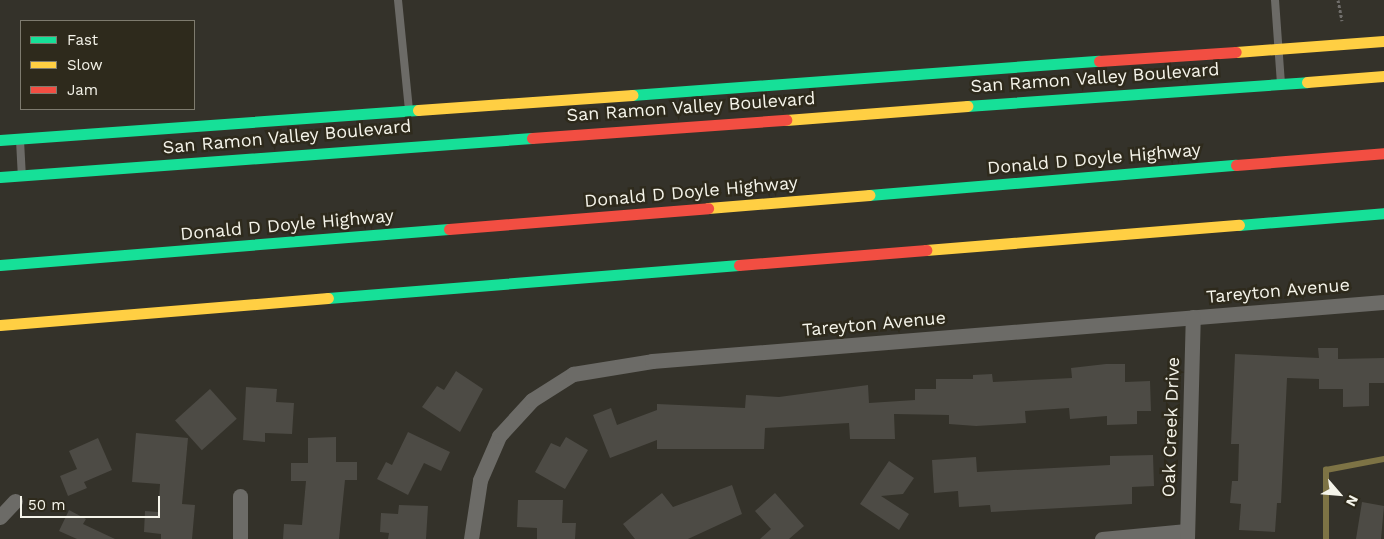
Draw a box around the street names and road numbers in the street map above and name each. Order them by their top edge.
street label: San Ramon Valley Boulevard [969,58,1221,98]
street label: San Ramon Valley Boulevard [565,87,817,127]
street label: San Ramon Valley Boulevard [161,115,413,159]
street label: Donald D Doyle Highway [986,139,1202,179]
street label: Donald D Doyle Highway [583,172,799,212]
street label: Donald D Doyle Highway [179,205,395,245]
street label: Tareyton Avenue [1205,274,1351,308]
street label: Tareyton Avenue [801,307,947,341]
street label: Oak Creek Drive [1158,356,1184,498]

